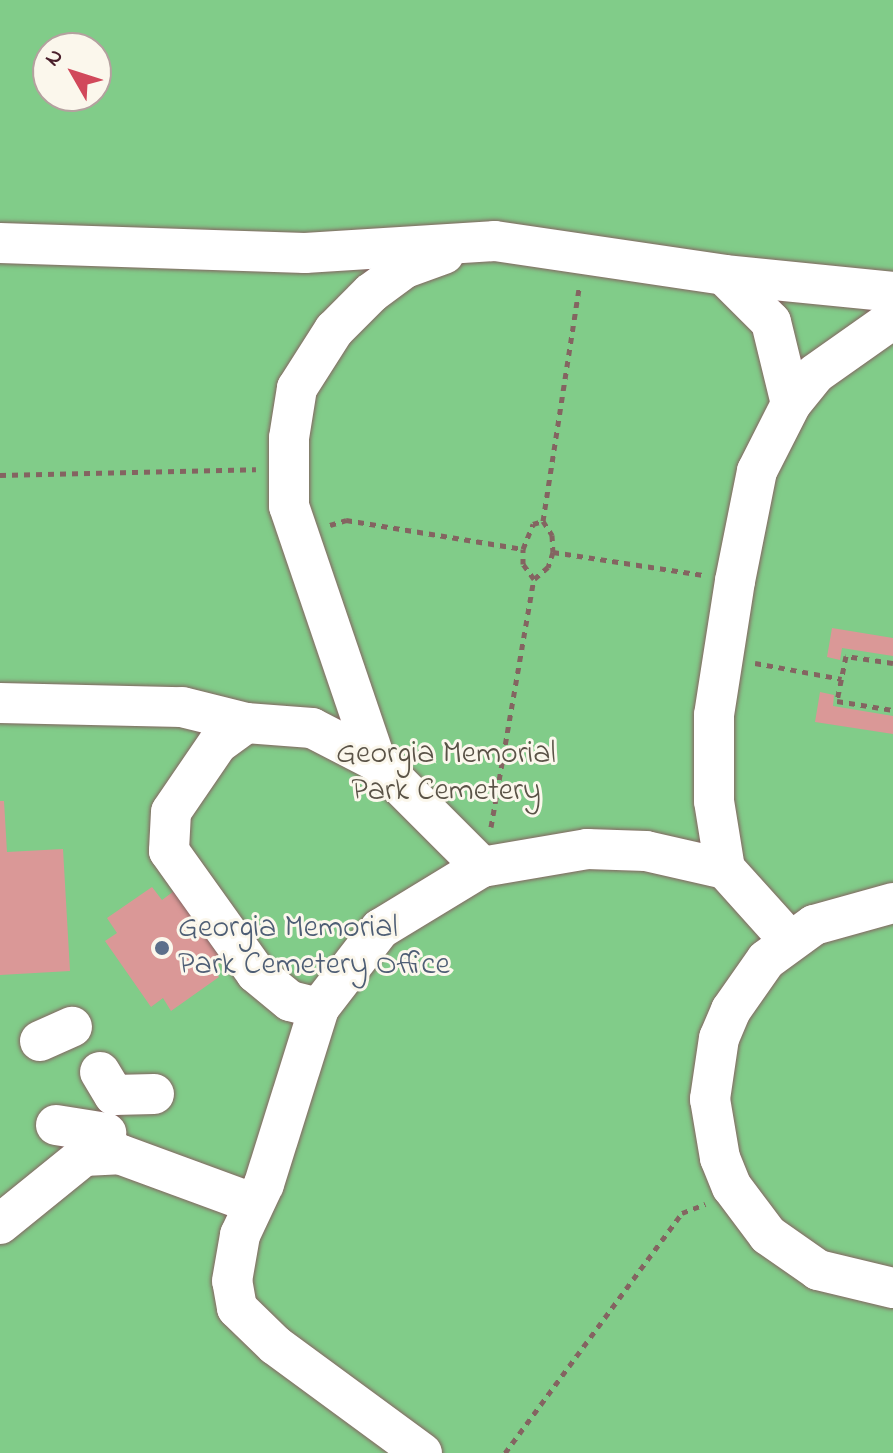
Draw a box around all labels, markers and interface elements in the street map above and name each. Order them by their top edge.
north arrow [32,32,112,112]
text: N [38,42,72,74]
park label: Georgia Memorial Park Cemetery [336,737,556,812]
place label: Georgia Memorial Park Cemetery Office [178,911,450,986]
marker: Georgia Memorial Park Cemetery Office [153,939,171,957]

